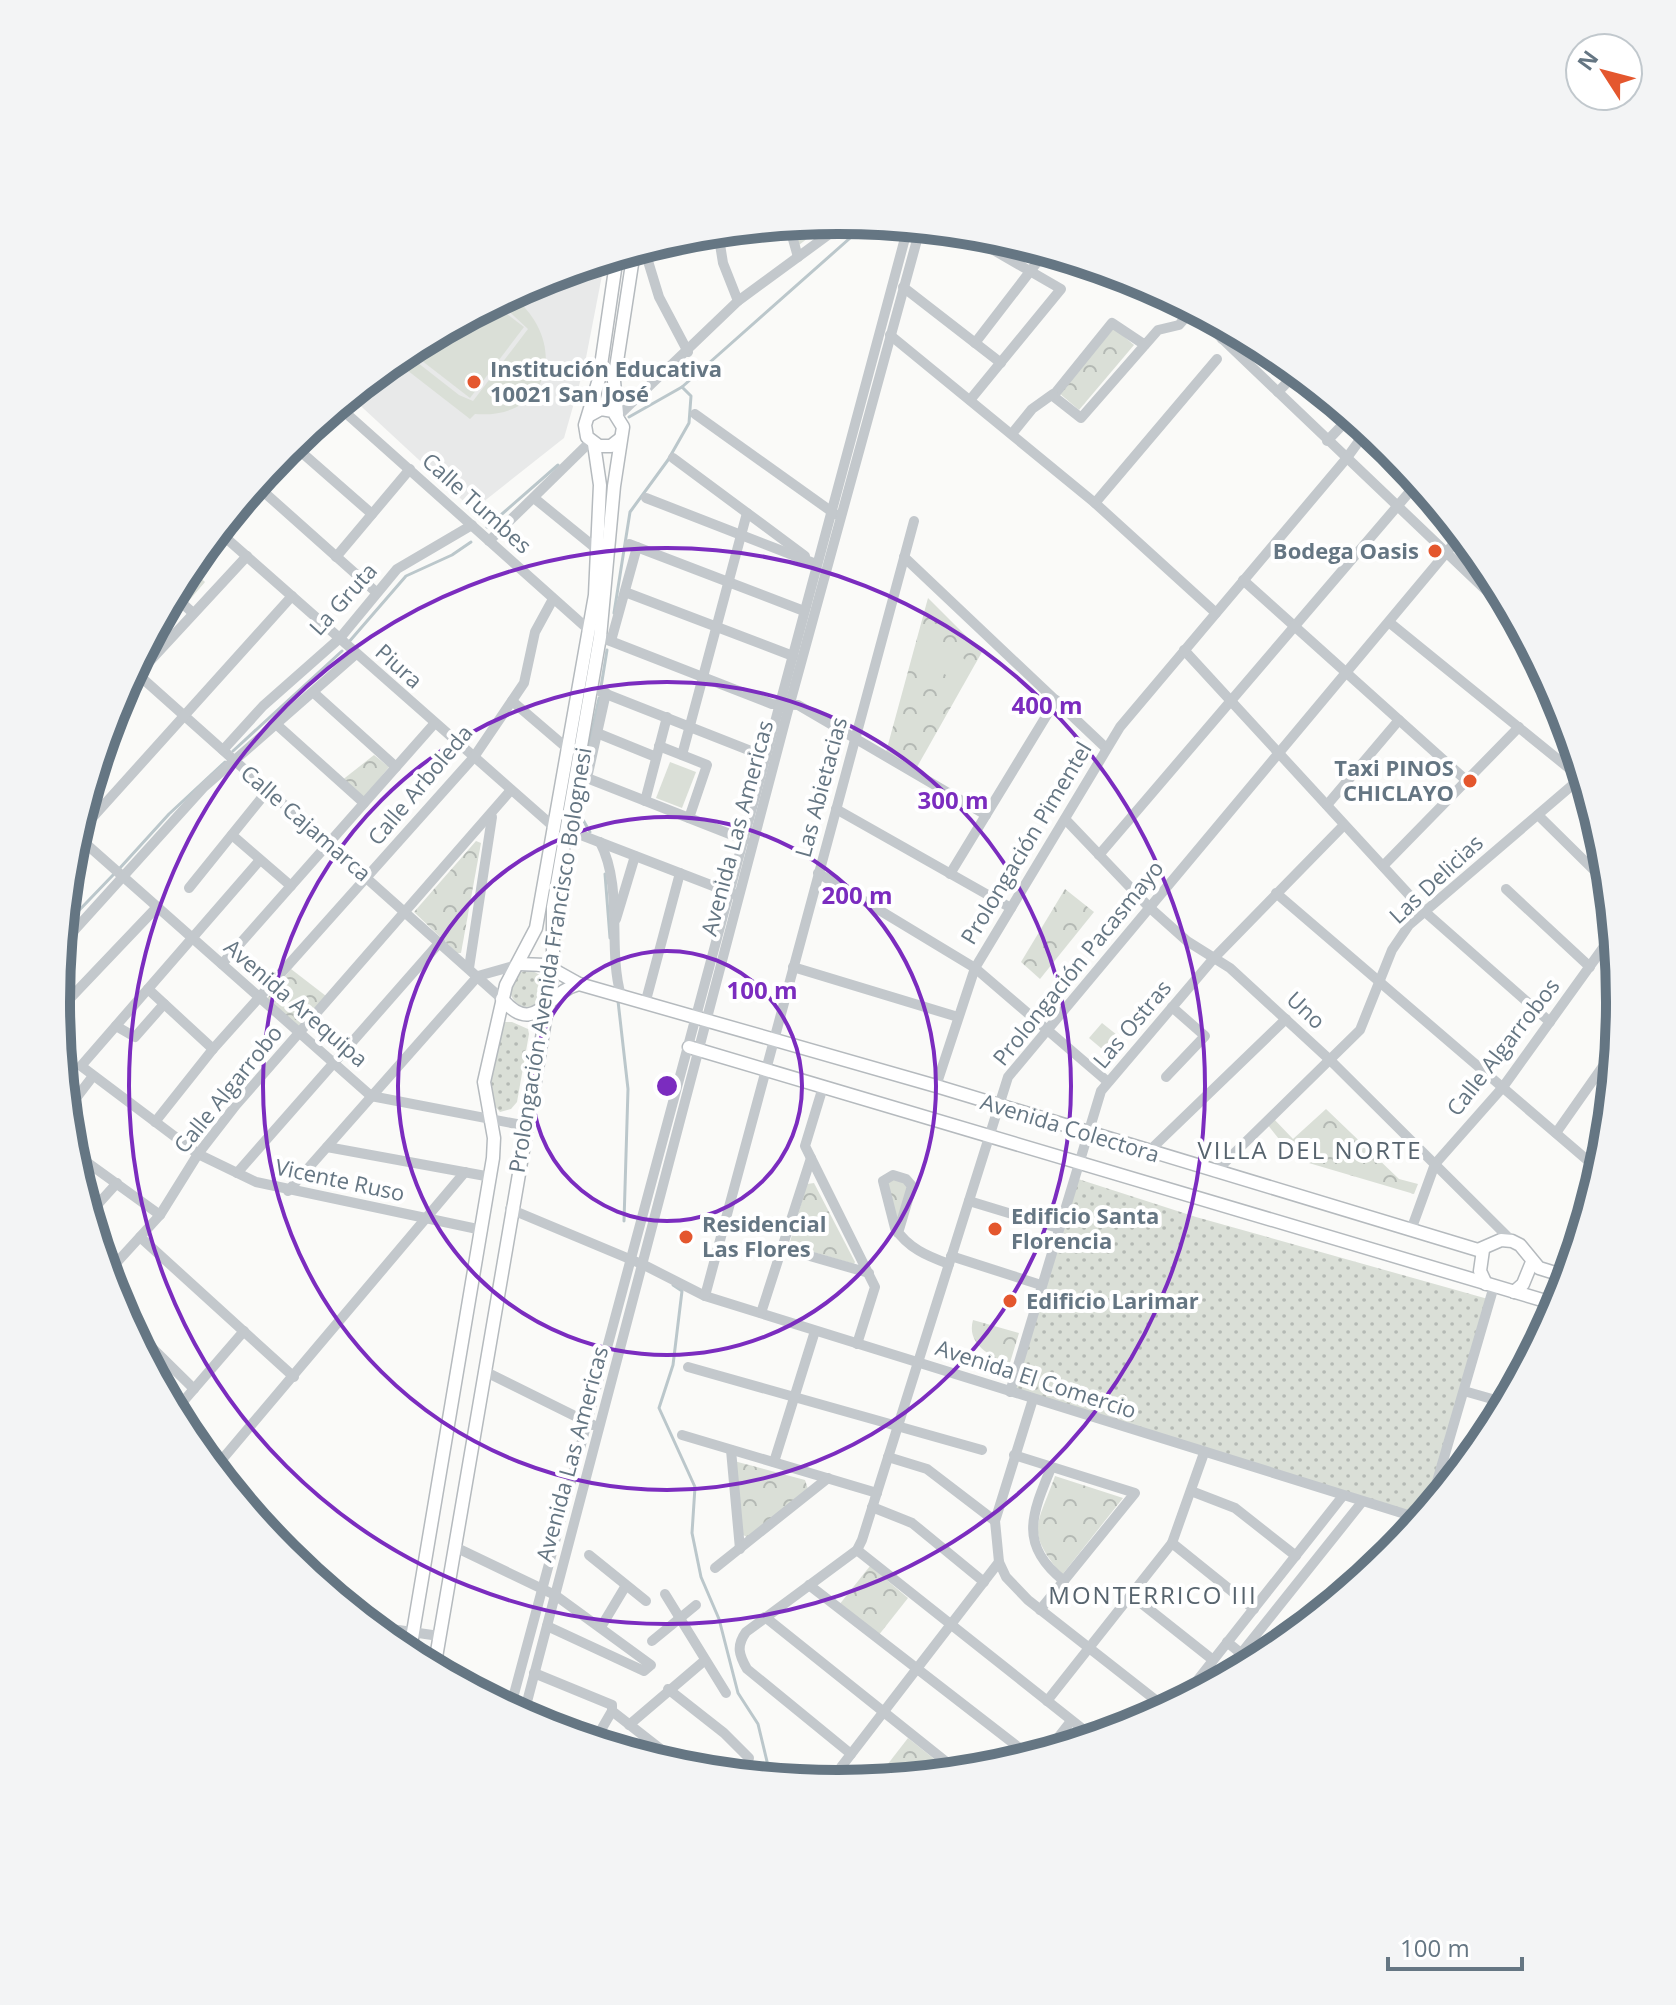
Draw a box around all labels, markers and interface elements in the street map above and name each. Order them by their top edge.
north arrow [1564,32,1644,112]
text: N [1570,44,1604,76]
place label: Institución Educativa 10021 San José [490,353,722,408]
marker: Institución Educativa 10021 San José [465,373,483,391]
street label: Calle Tumbes [417,445,539,559]
place label: Bodega Oasis [1273,535,1419,565]
marker: Bodega Oasis [1426,542,1444,560]
street label: La Gruta [302,556,383,641]
street label: Piura [370,636,430,694]
text: 400 m [1012,688,1082,721]
street label: Las Abietacias [787,713,853,860]
street label: Avenida Las Americas [693,717,779,939]
street label: Calle Arboleda [360,718,478,851]
street label: Prolongación Pimentel [953,736,1098,949]
street label: Prolongación Avenida Francisco Bolognesi [501,745,597,1175]
place label: Taxi PINOS CHICLAYO [1334,752,1454,807]
street label: Calle Cajamarca [235,757,378,887]
marker: Taxi PINOS CHICLAYO [1461,772,1479,790]
text: 300 m [918,783,988,816]
street label: Las Delicias [1382,827,1489,930]
street label: Prolongación Pacasmayo [985,853,1169,1071]
text: 200 m [822,878,892,911]
street label: Avenida Arequipa [218,932,375,1073]
street label: Calle Algarrobos [1439,971,1566,1122]
text: 100 m [727,973,797,1006]
street label: Las Ostras [1085,973,1177,1074]
street label: Uno [1281,984,1333,1035]
street label: Calle Algarrobo [166,1018,288,1159]
centre of rings [653,1072,681,1100]
street label: Avenida Colectora [977,1086,1163,1169]
district label: VILLA DEL NORTE [1197,1133,1423,1166]
street label: Vicente Ruso [273,1151,408,1207]
place label: Edificio Santa Florencia [1011,1200,1159,1255]
place label: Residencial Las Flores [702,1208,827,1263]
marker: Edificio Santa Florencia [986,1220,1004,1238]
marker: Residencial Las Flores [677,1228,695,1246]
place label: Edificio Larimar [1026,1285,1199,1315]
marker: Edificio Larimar [1001,1292,1019,1310]
street label: Avenida El Comercio [932,1331,1140,1425]
street label: Avenida Las Americas [528,1343,614,1565]
district label: MONTERRICO III [1048,1578,1258,1611]
scale bar [1388,1921,1522,1971]
text: 100 m [1400,1931,1470,1964]

